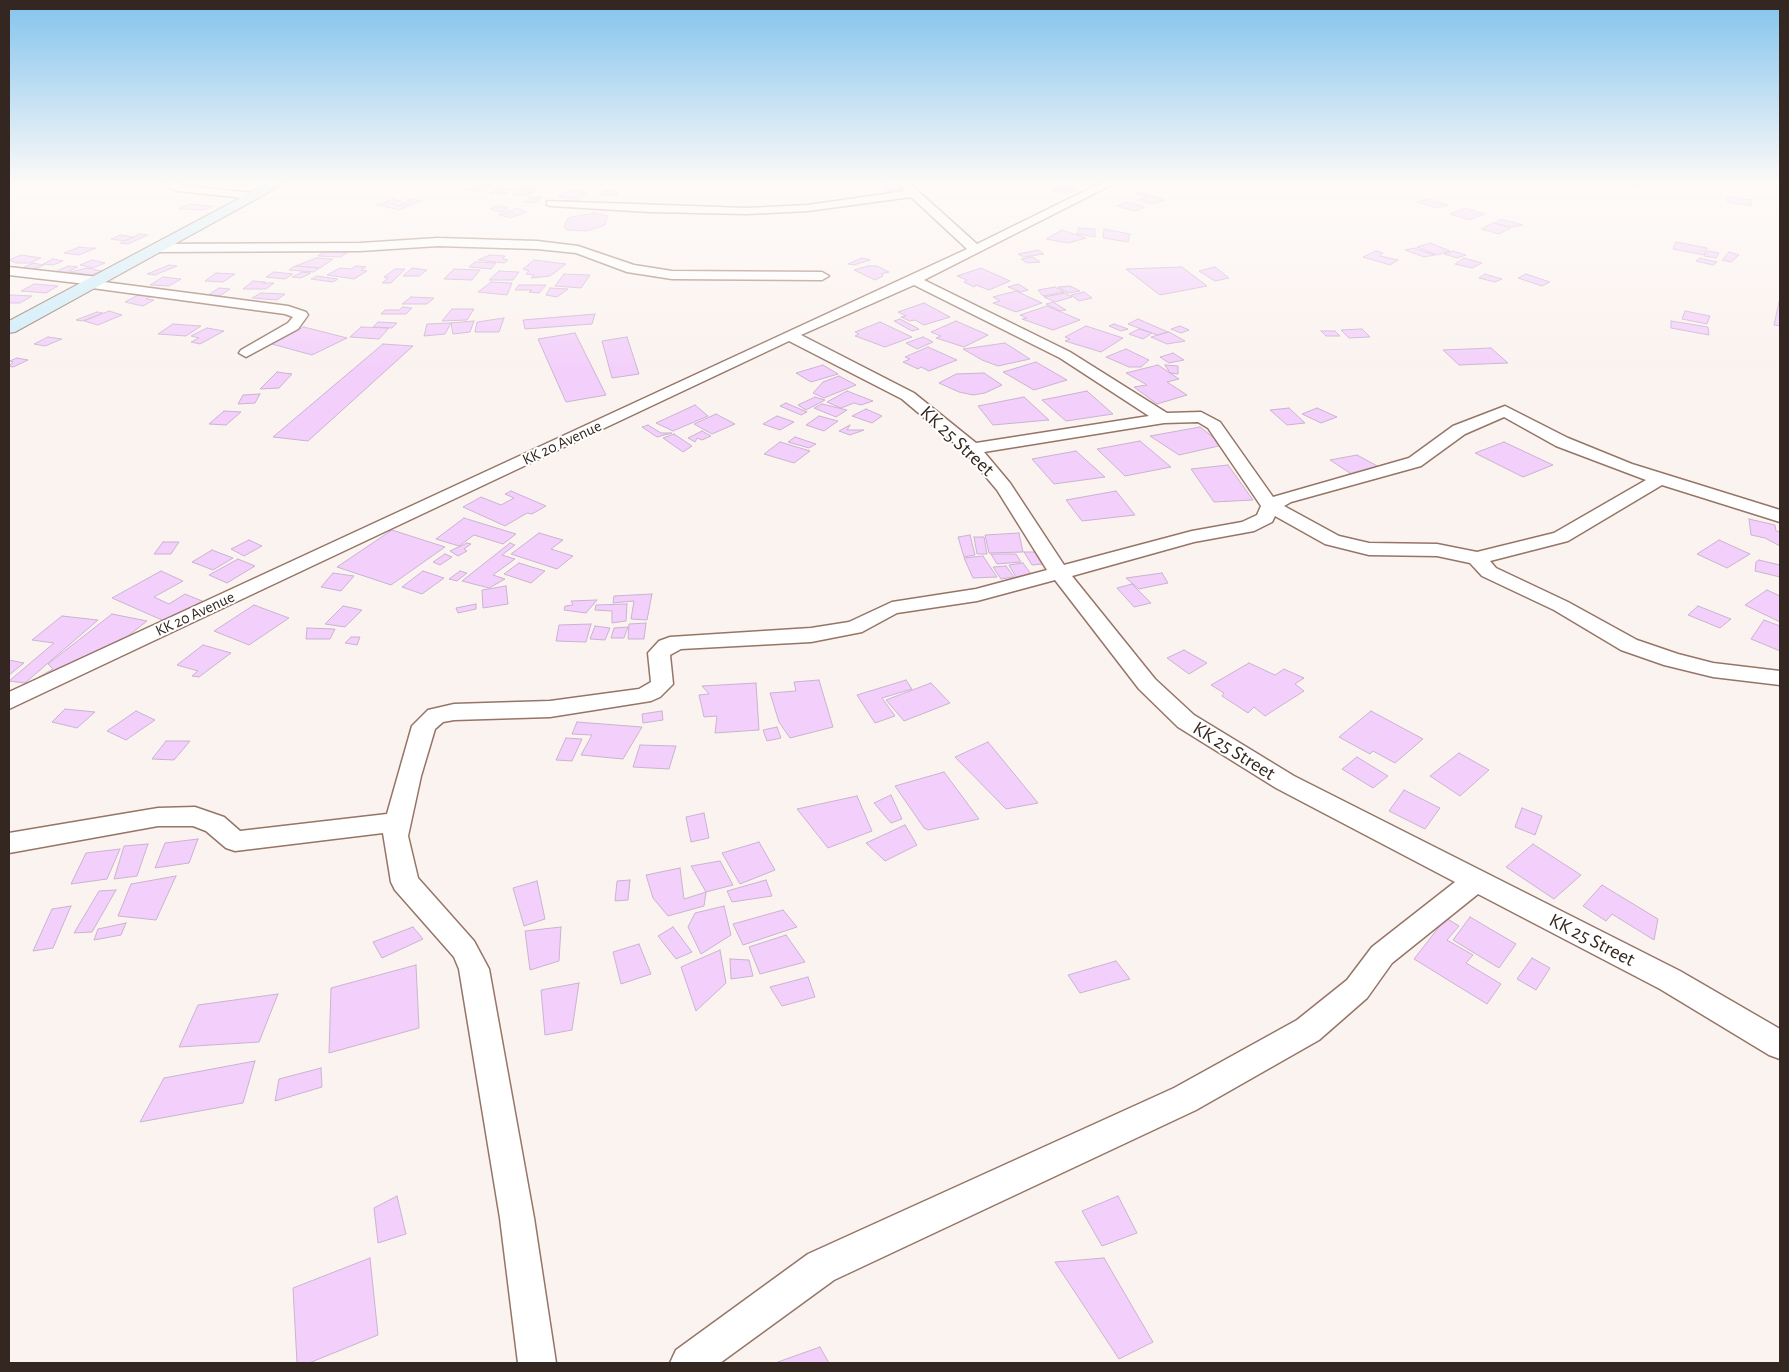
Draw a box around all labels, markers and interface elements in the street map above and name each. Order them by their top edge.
street label: KK 25 Street [915,401,999,481]
street label: KK 20 Avenue [519,416,605,470]
street label: KK 20 Avenue [152,587,238,641]
street label: KK 25 Street [1188,716,1280,786]
street label: KK 25 Street [1545,908,1639,972]

